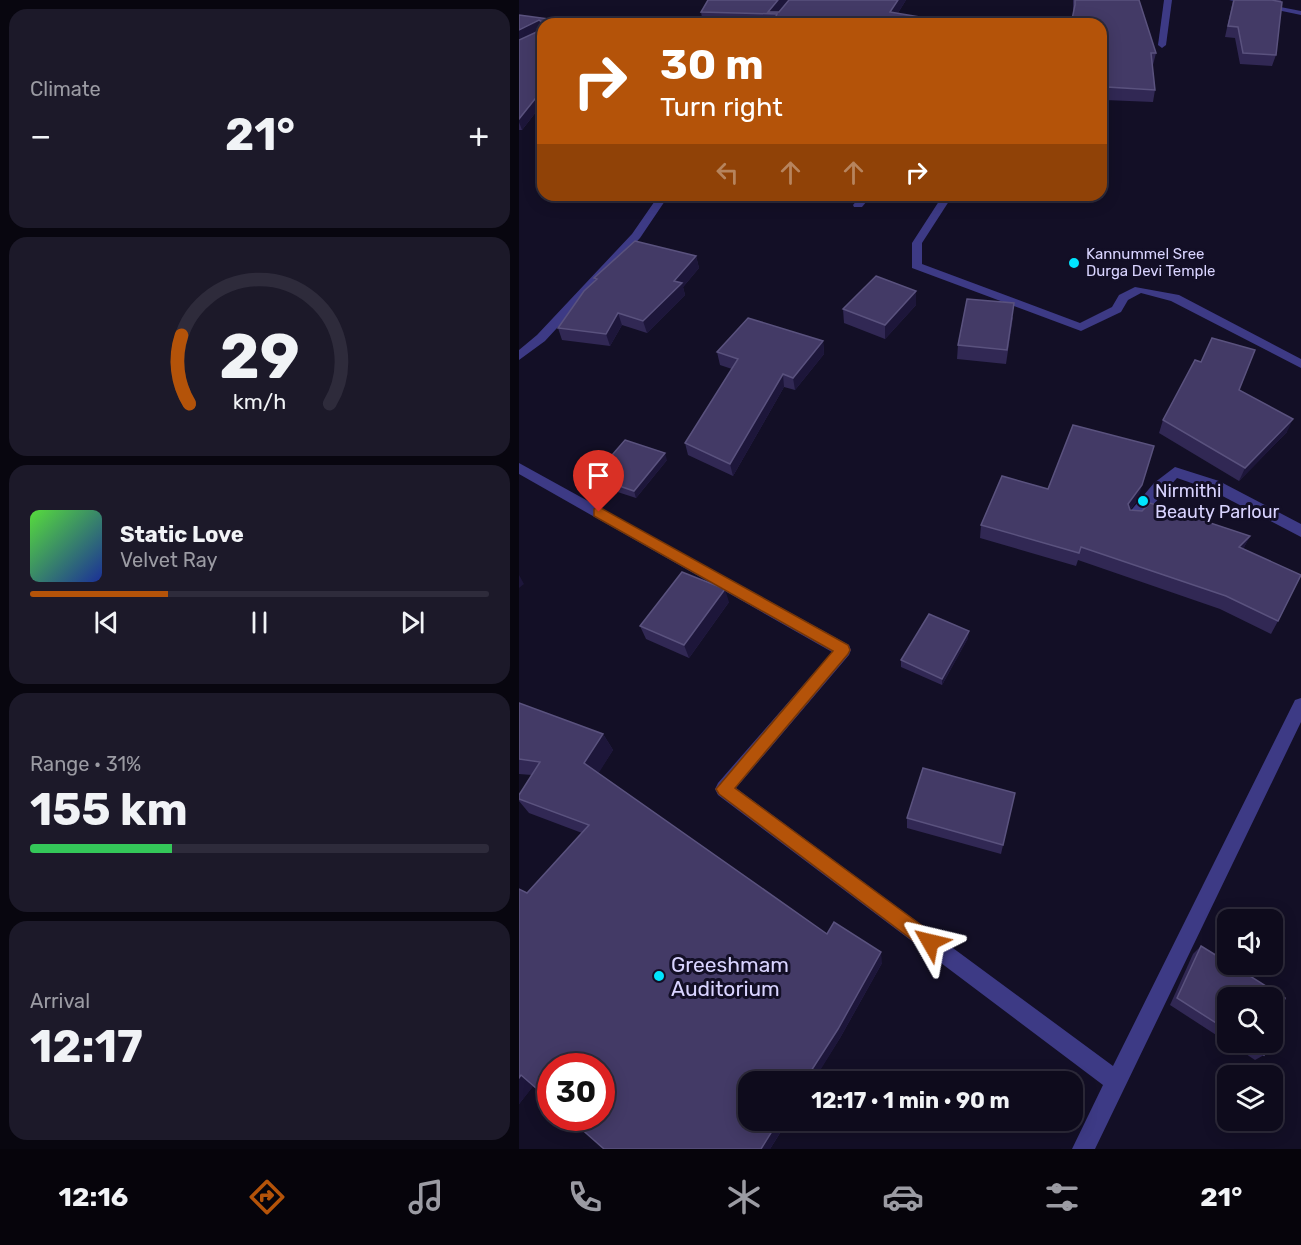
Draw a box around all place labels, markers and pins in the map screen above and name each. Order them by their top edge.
place label: Kannummel Sree Durga Devi Temple [1086,245,1216,280]
marker: Kannummel Sree Durga Devi Temple [1067,256,1081,270]
pin [573,450,624,512]
place label: Nirmithi Beauty Parlour [1155,480,1279,523]
marker: Nirmithi Beauty Parlour [1136,494,1150,508]
place label: Greeshmam Auditorium [671,952,789,1001]
marker: Greeshmam Auditorium [652,969,666,983]

